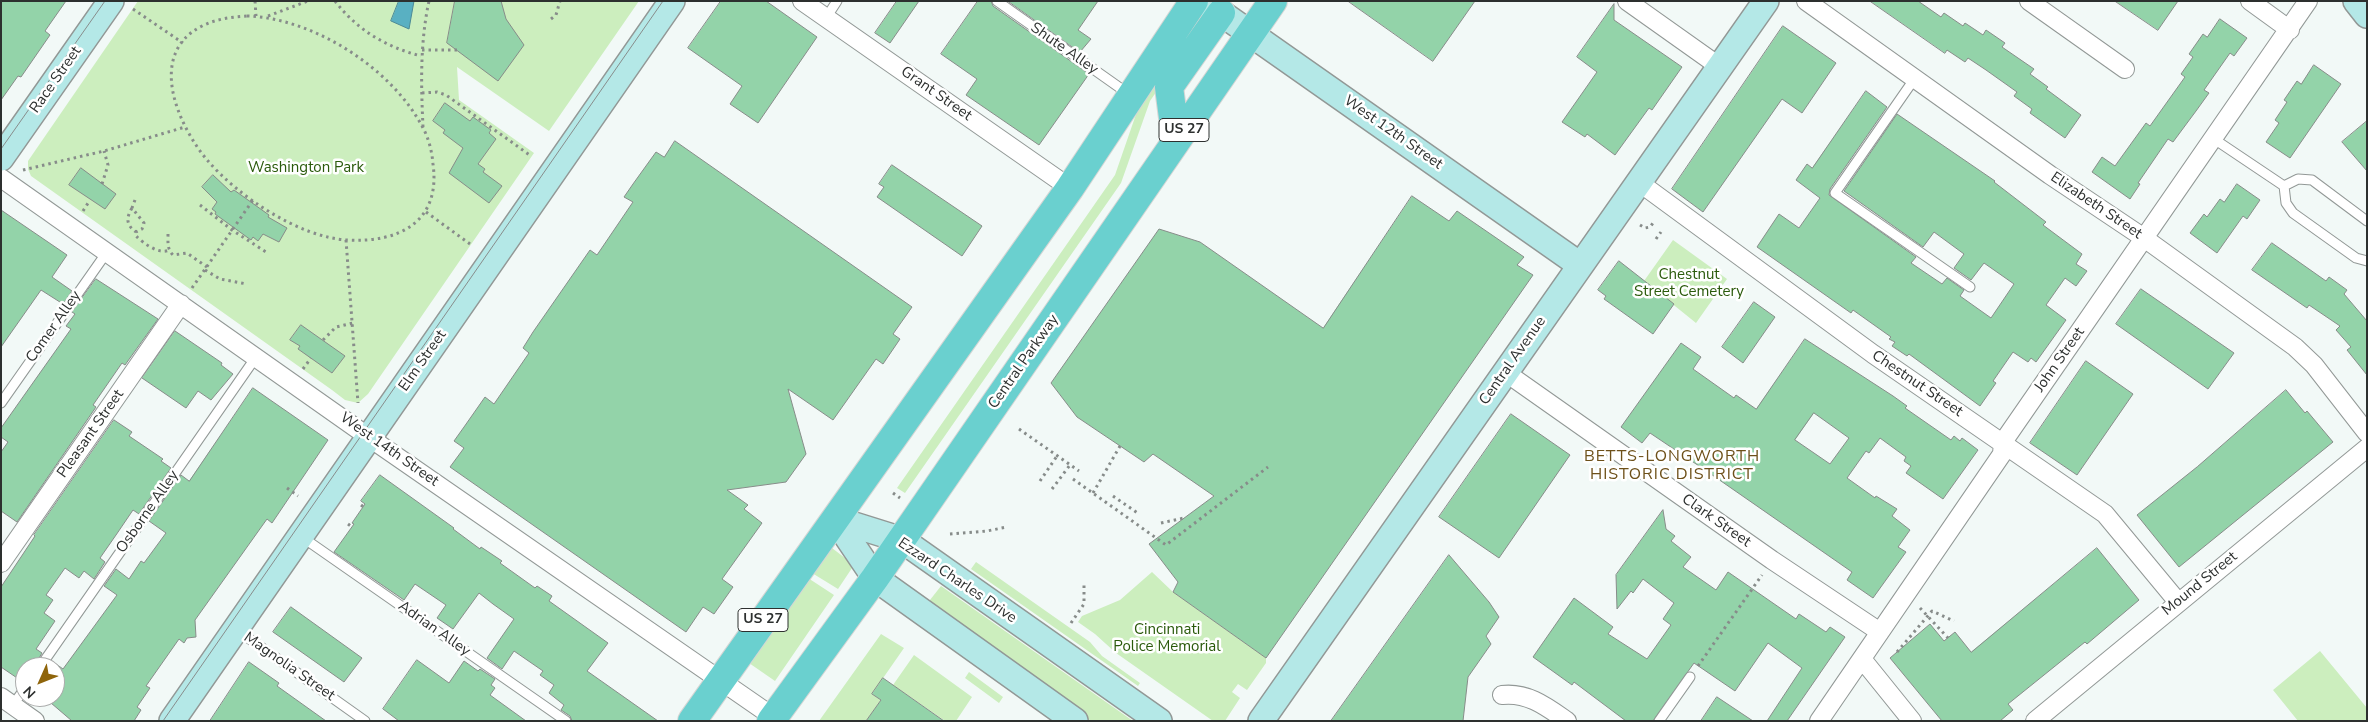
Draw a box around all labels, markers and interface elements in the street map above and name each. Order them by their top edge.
street label: Shute Alley [1027,19,1101,79]
street label: Race Street [26,43,86,117]
street label: Grant Street [897,63,975,125]
street label: West 12th Street [1340,92,1446,174]
road number: US 27 [1159,118,1209,142]
park label: Washington Park [248,159,364,177]
street label: Elizabeth Street [2047,169,2145,243]
park label: Chestnut Street Cemetery [1634,266,1744,301]
street label: Comer Alley [23,288,85,366]
street label: Central Parkway [985,312,1063,412]
street label: Central Avenue [1476,313,1550,409]
street label: John Street [2031,324,2089,396]
street label: Elm Street [395,327,451,395]
street label: Chestnut Street [1868,347,1966,421]
street label: Pleasant Street [54,386,128,482]
street label: West 14th Street [336,409,442,491]
district label: BETTS-LONGWORTH HISTORIC DISTRICT [1582,447,1762,485]
street label: Osborne Alley [113,467,183,557]
street label: Clark Street [1678,491,1754,551]
street label: Ezzard Charles Drive [894,535,1020,627]
street label: Mound Street [2159,548,2241,620]
street label: Adrian Alley [394,598,474,660]
road number: US 27 [738,608,788,632]
park label: Cincinnati Police Memorial [1113,621,1221,656]
street label: Magnolia Street [240,629,338,705]
north arrow [15,657,65,707]
text: N [19,682,40,702]

